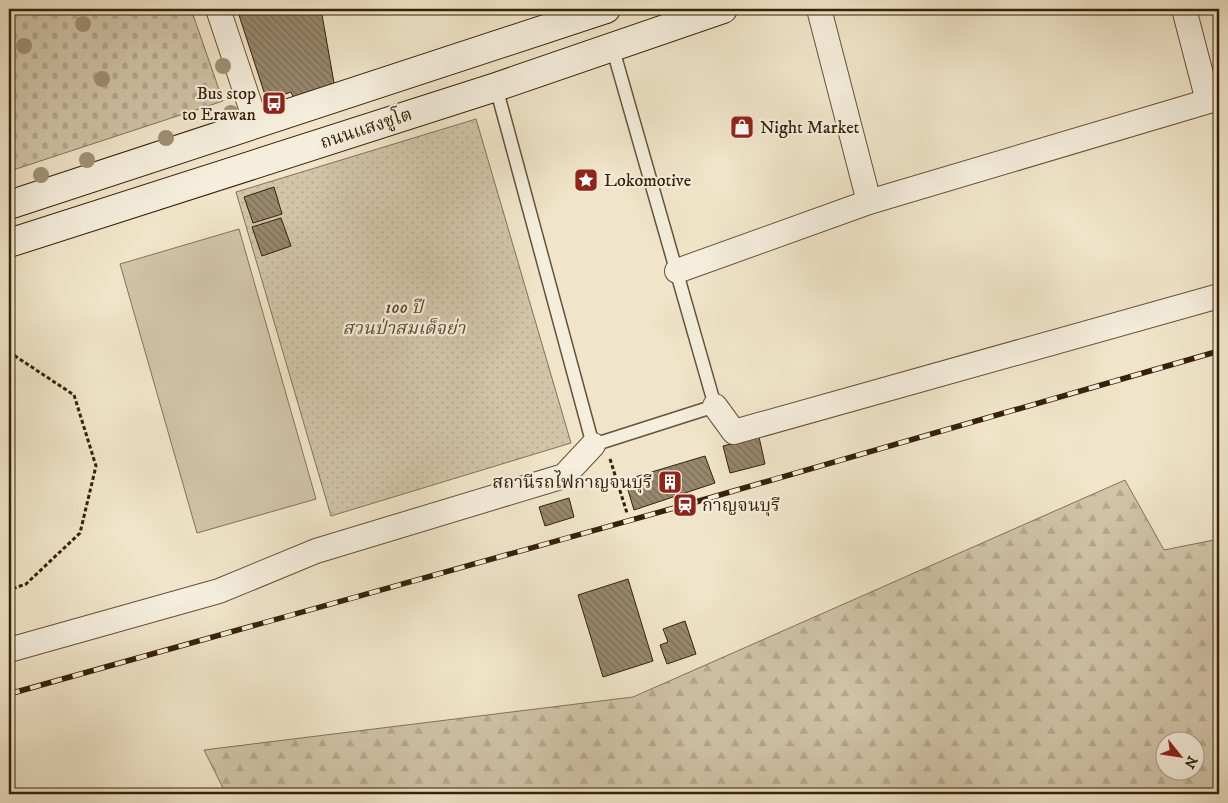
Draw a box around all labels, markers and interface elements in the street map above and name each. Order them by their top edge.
place label: Bus stop to Erawan [182,83,257,126]
bus stop icon: Bus stop to Erawan [261,90,287,116]
street label: ถนนแสงชูโต [317,101,415,154]
shop icon: Night Market [729,114,755,140]
place label: Night Market [760,117,860,139]
place icon: Lokomotive [573,167,599,193]
place label: Lokomotive [604,170,691,192]
park label: 100 ปี สวนป่าสมเด็จย่า [343,297,467,340]
building icon: สถานีรถไฟกาญจนบุรี [657,469,683,495]
place label: สถานีรถไฟกาญจนบุรี [492,470,652,494]
station icon: กาญจนบุรี [672,492,698,518]
place label: กาญจนบุรี [702,495,780,517]
north arrow [1156,730,1206,780]
text: N [1179,753,1201,772]

